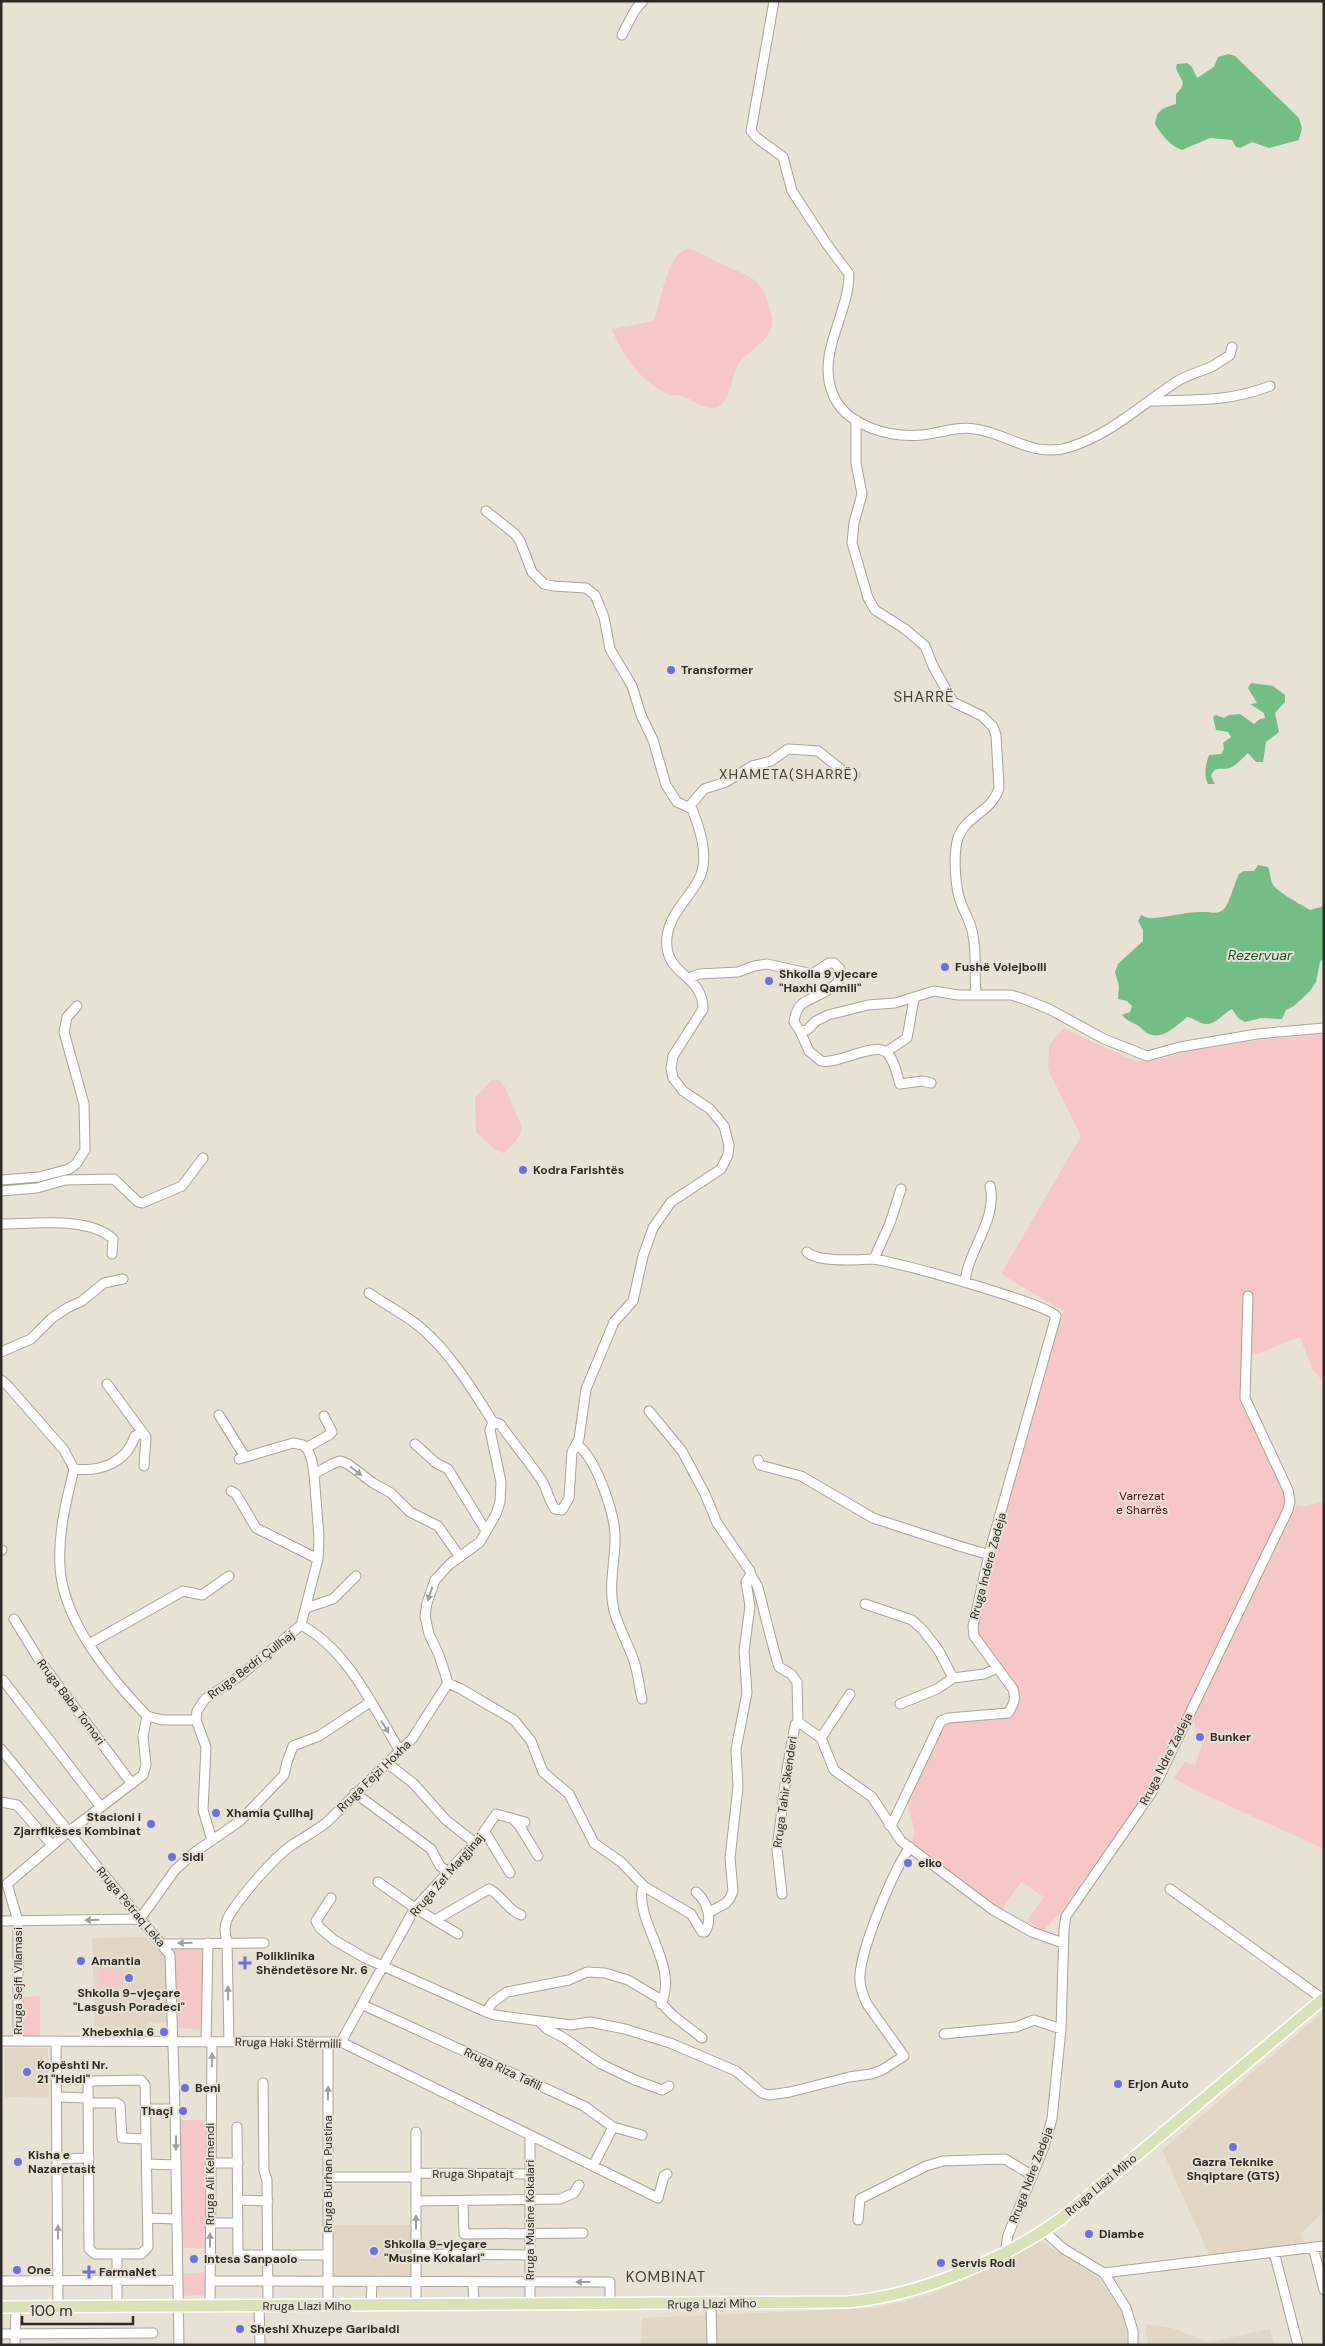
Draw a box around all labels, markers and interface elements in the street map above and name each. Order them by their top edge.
place label: Transformer [681,662,753,678]
marker: Transformer [665,664,677,676]
district label: SHARRË [893,687,955,707]
district label: XHAMETA(SHARRË) [719,765,859,783]
water label: Rezervuar [1228,946,1293,964]
place label: Fushë Volejbolli [955,959,1047,975]
marker: Fushë Volejbolli [939,961,951,973]
place label: Shkolla 9 vjecare "Haxhi Qamili" [779,966,878,996]
marker: Shkolla 9 vjecare "Haxhi Qamili" [763,975,775,987]
place label: Kodra Farishtës [533,1162,624,1178]
marker: Kodra Farishtës [517,1164,529,1176]
one-way arrow [349,1465,362,1476]
park label: Varrezat e Sharrës [1116,1488,1168,1518]
street label: Rruga Indere Zadeja [966,1511,1010,1621]
one-way arrow [426,1587,434,1602]
street label: Rruga Bedri Çullhaj [205,1627,297,1703]
street label: Rruga Baba Tomori [33,1656,109,1748]
street label: Rruga Ndre Zadeja [1136,1710,1196,1808]
one-way arrow [380,1720,389,1733]
place label: Bunker [1210,1729,1251,1745]
marker: Bunker [1194,1731,1206,1743]
street label: Rruga Tahir Skenderi [769,1735,801,1849]
street label: Rruga Fejzi Hoxha [334,1737,414,1815]
place label: Xhamia Çullhaj [226,1805,313,1821]
marker: Xhamia Çullhaj [210,1807,222,1819]
place label: Stacioni i Zjarrfikëses Kombinat [14,1809,141,1839]
marker: Stacioni i Zjarrfikëses Kombinat [145,1818,157,1830]
street label: Rruga Zef Margjinaj [406,1830,488,1920]
place label: Sidi [182,1849,204,1865]
marker: Sidi [166,1851,178,1863]
place label: elko [918,1855,942,1871]
marker: elko [902,1857,914,1869]
street label: Rruga Petraq Leka [93,1864,169,1950]
one-way arrow [83,1916,99,1924]
street label: Rruga Sejfi Vllamasi [10,1927,26,2035]
one-way arrow [177,1940,193,1948]
place label: Poliklinika Shëndetësore Nr. 6 [256,1948,368,1978]
place label: Amantia [91,1953,141,1969]
marker: Amantia [75,1955,87,1967]
marker: Poliklinika Shëndetësore Nr. 6 [238,1956,252,1970]
marker: Shkolla 9-vjeçare "Lasgush Poradeci" [123,1972,135,1984]
place label: Shkolla 9-vjeçare "Lasgush Poradeci" [73,1985,185,2015]
one-way arrow [224,1985,232,2001]
place label: Xhebexhia 6 [82,2024,154,2040]
marker: Xhebexhia 6 [158,2026,170,2038]
street label: Rruga Haki Stërmilli [235,2034,341,2052]
street label: Rruga Riza Tafili [461,2044,545,2094]
one-way arrow [208,2052,216,2068]
place label: Kopështi Nr. 21 "Heidi" [37,2057,108,2087]
marker: Kopështi Nr. 21 "Heidi" [21,2066,33,2078]
place label: Erjon Auto [1128,2076,1189,2092]
marker: Erjon Auto [1112,2078,1124,2090]
place label: Beni [195,2080,221,2096]
marker: Beni [179,2082,191,2094]
one-way arrow [324,2085,332,2101]
place label: Thaçi [141,2103,173,2119]
marker: Thaçi [177,2105,189,2117]
street label: Rruga Burhan Pustina [320,2115,336,2233]
street label: Rruga Ali Kelmendi [202,2123,218,2225]
street label: Rruga Ndre Zadeja [1005,2125,1057,2225]
one-way arrow [172,2135,180,2151]
marker: Gazra Teknike Shqiptare (GTS) [1227,2141,1239,2153]
place label: Kisha e Nazaretasit [28,2147,96,2177]
street label: Rruga Llazi Miho [1062,2150,1140,2220]
place label: Gazra Teknike Shqiptare (GTS) [1186,2154,1280,2184]
marker: Kisha e Nazaretasit [12,2156,24,2168]
street label: Rruga Musine Kokalari [522,2160,538,2280]
street label: Rruga Shpatajt [432,2166,514,2182]
one-way arrow [412,2213,420,2229]
one-way arrow [53,2224,61,2240]
place label: Diambe [1099,2226,1144,2242]
marker: Diambe [1083,2228,1095,2240]
one-way arrow [206,2232,214,2248]
place label: Shkolla 9-vjeçare "Musine Kokalari" [384,2236,487,2266]
marker: Shkolla 9-vjeçare "Musine Kokalari" [368,2245,380,2257]
place label: Intesa Sanpaolo [204,2251,298,2267]
marker: Intesa Sanpaolo [188,2253,200,2265]
place label: Servis Rodi [951,2255,1015,2271]
marker: Servis Rodi [935,2257,947,2269]
place label: One [27,2262,51,2278]
marker: One [11,2264,23,2276]
place label: FarmaNet [99,2264,157,2280]
marker: FarmaNet [83,2266,95,2278]
district label: KOMBINAT [626,2267,706,2287]
one-way arrow [575,2278,591,2286]
scale bar [22,2294,134,2326]
street label: Rruga Llazi Miho [667,2295,757,2313]
street label: Rruga Llazi Miho [263,2298,351,2314]
text: 100 m [30,2301,73,2321]
place label: Sheshi Xhuzepe Garibaldi [250,2321,399,2337]
marker: Sheshi Xhuzepe Garibaldi [234,2323,246,2335]

